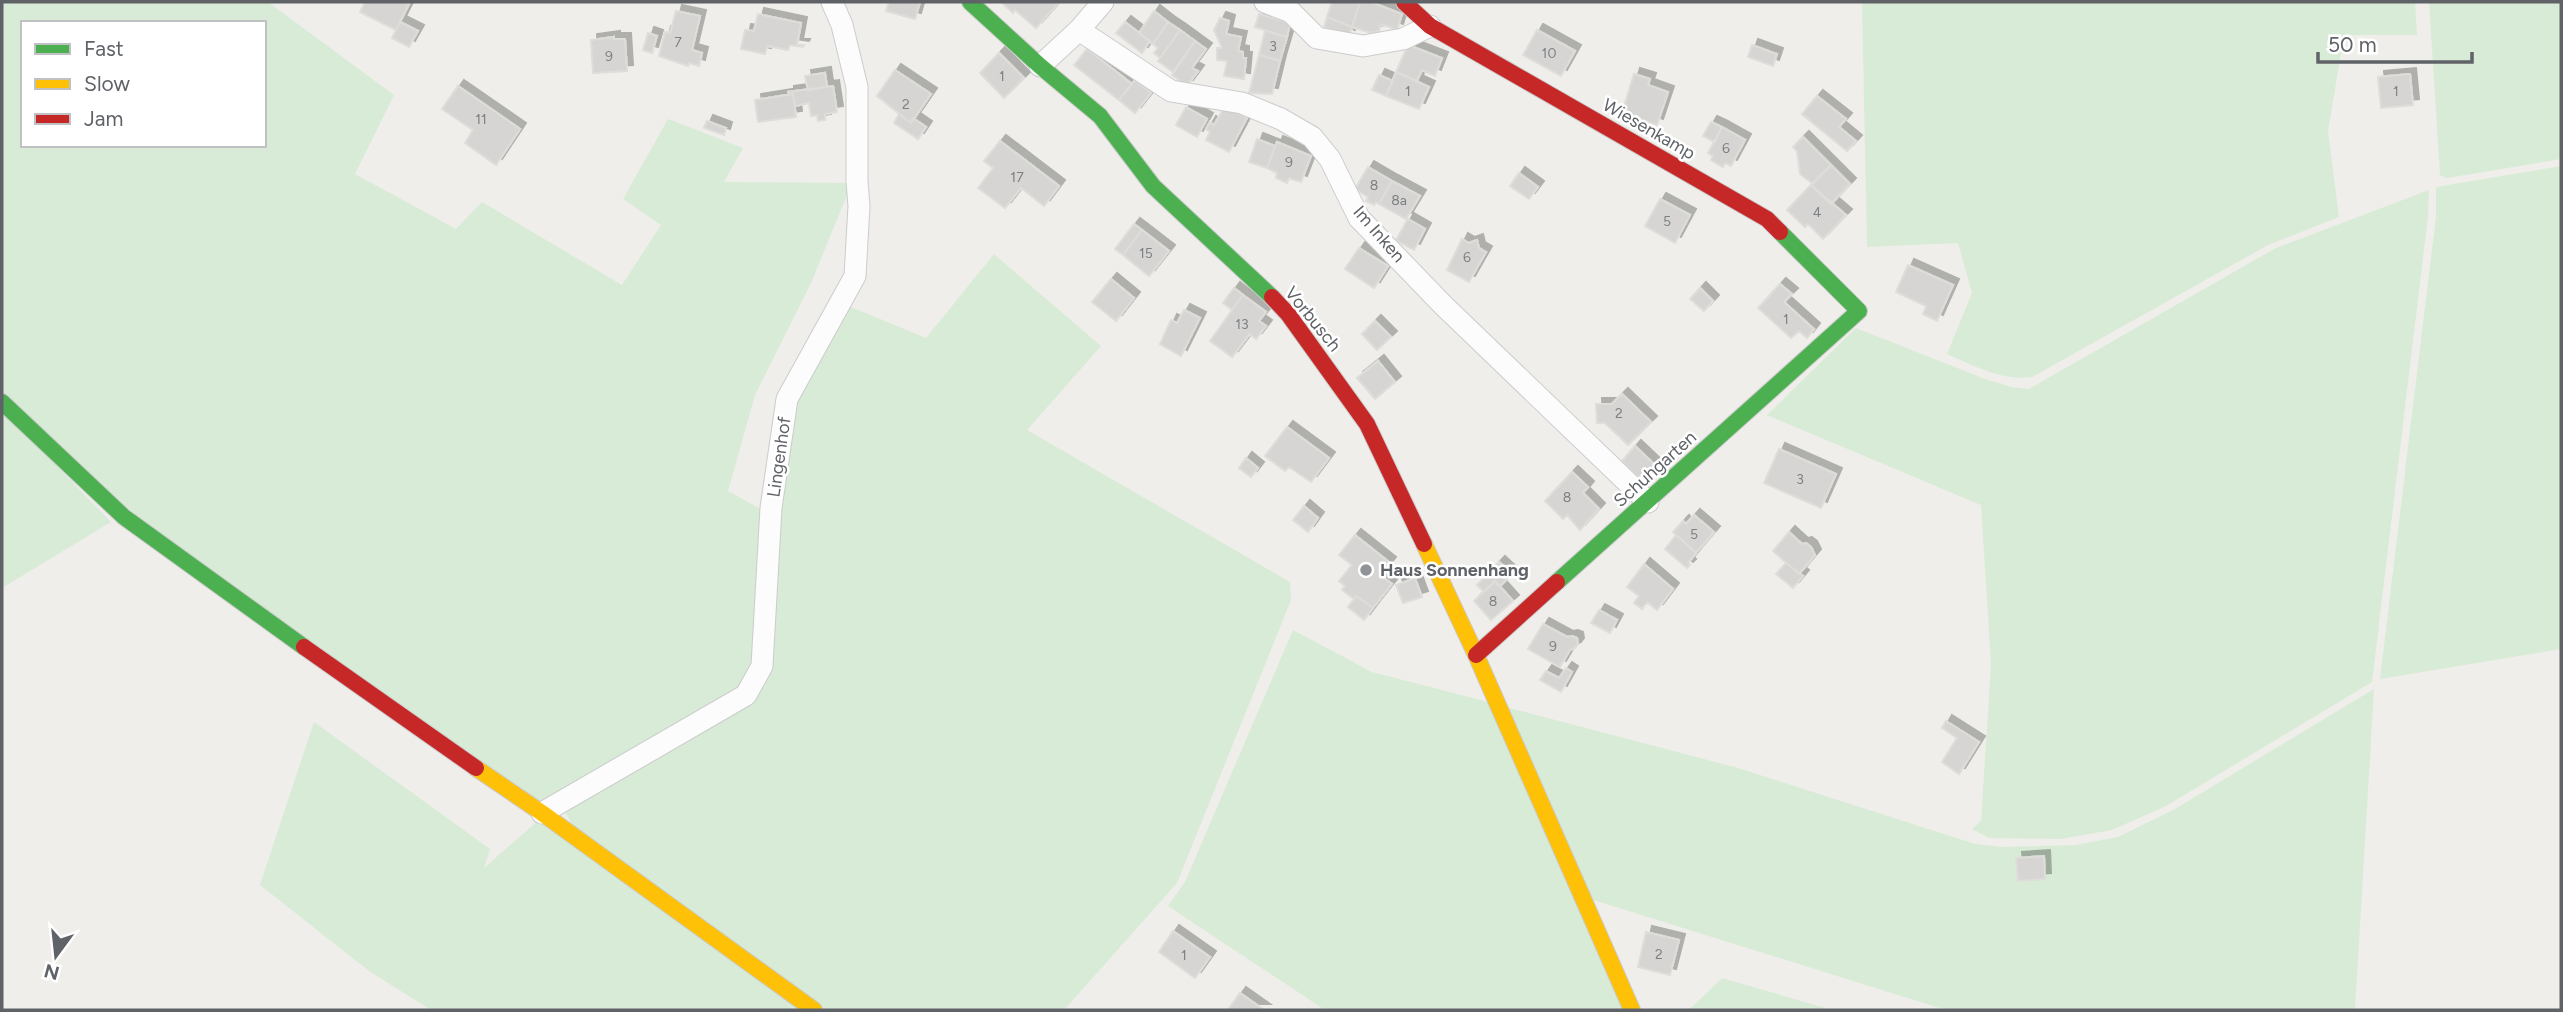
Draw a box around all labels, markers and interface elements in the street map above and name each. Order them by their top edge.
legend [21,21,266,147]
scale bar [2318,21,2472,65]
text: 50 m [2328,32,2377,57]
house number: 7 [674,34,682,51]
text: Fast [84,36,124,61]
house number: 3 [1269,38,1277,55]
house number: 10 [1542,45,1556,62]
house number: 9 [605,48,613,65]
house number: 1 [999,68,1005,85]
text: Slow [84,71,130,96]
house number: 1 [1405,83,1411,100]
house number: 1 [2393,83,2399,100]
street label: Wiesenkamp [1599,94,1699,164]
house number: 2 [902,96,910,113]
text: Jam [84,106,123,131]
house number: 11 [475,111,487,128]
house number: 6 [1722,140,1730,157]
house number: 9 [1285,154,1293,171]
house number: 17 [1010,169,1024,186]
house number: 8 [1370,177,1378,194]
house number: 8a [1391,192,1407,209]
street label: Im Inken [1348,201,1410,267]
house number: 4 [1813,204,1822,221]
house number: 5 [1663,213,1671,230]
house number: 15 [1139,245,1153,262]
house number: 6 [1463,249,1471,266]
street label: Vorbusch [1280,282,1346,356]
house number: 1 [1783,311,1789,328]
house number: 13 [1235,316,1249,333]
house number: 2 [1615,405,1623,422]
street label: Lingenhof [762,415,796,499]
street label: Schuhgarten [1609,426,1701,512]
house number: 3 [1796,471,1804,488]
house number: 8 [1563,489,1571,506]
house number: 5 [1690,526,1698,543]
place label: Haus Sonnenhang [1380,559,1529,581]
marker: Haus Sonnenhang [1358,562,1374,578]
house number: 8 [1489,593,1497,610]
house number: 9 [1549,638,1557,655]
north arrow [21,921,91,991]
house number: 2 [1655,946,1663,963]
house number: 1 [1181,947,1187,964]
text: N [42,959,62,985]

